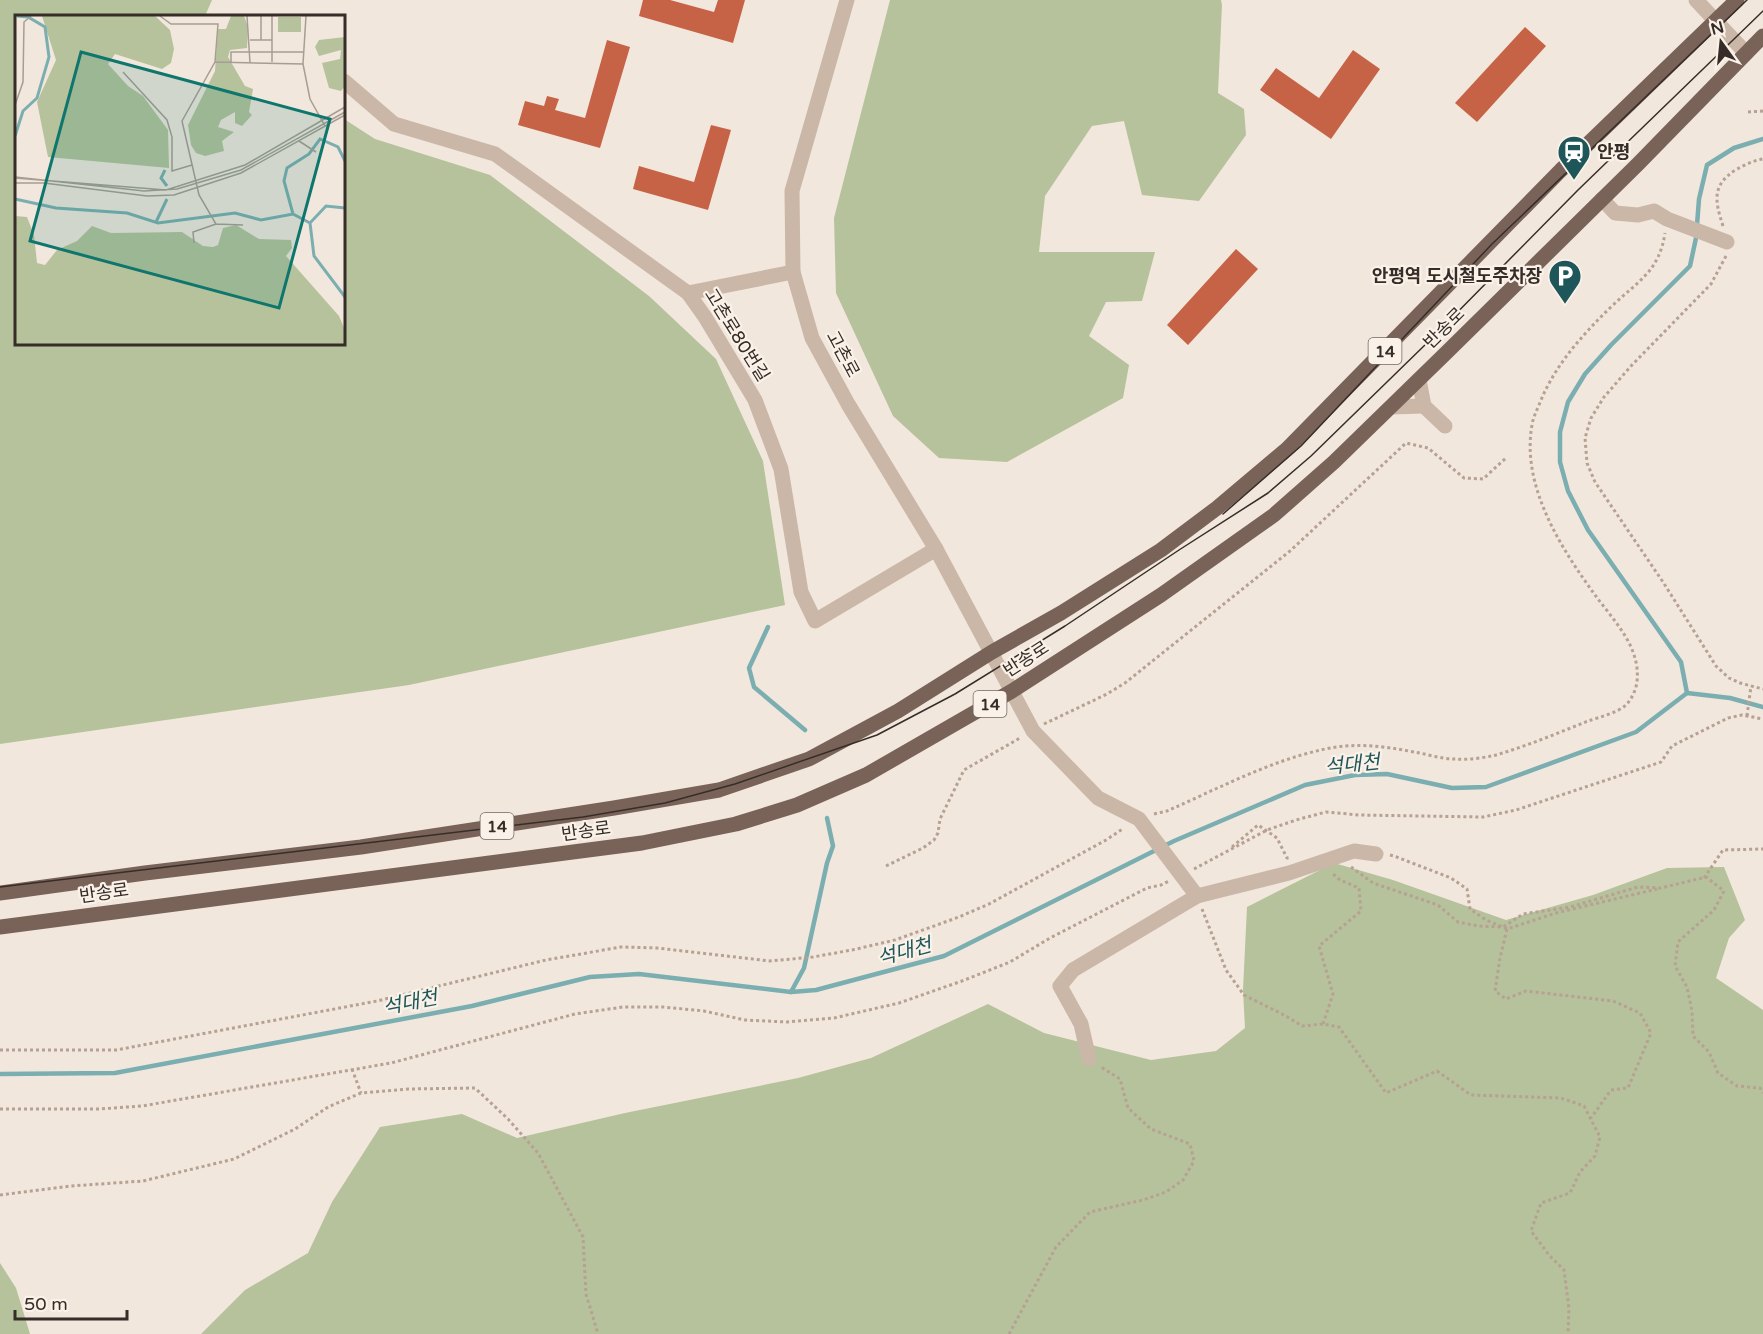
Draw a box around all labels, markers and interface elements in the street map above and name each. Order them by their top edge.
north arrow [1691,12,1751,72]
inset map [15,15,345,345]
text: N [1709,17,1726,40]
station icon: 안평 [1556,134,1592,181]
place label: 안평 [1597,141,1630,163]
parking icon: 안평역 도시철도주차장 [1547,258,1583,305]
place label: 안평역 도시철도주차장 [1372,265,1542,287]
street label: 고촌로80번길 [700,284,774,386]
street label: 반송로 [1419,303,1469,353]
street label: 고촌로 [822,327,864,381]
road number: 14 [1368,338,1402,364]
street label: 반송로 [999,636,1053,682]
road number: 14 [974,691,1006,717]
water label: 석대천 [1323,750,1383,780]
road number: 14 [480,813,514,839]
street label: 반송로 [560,817,612,845]
street label: 반송로 [78,879,130,907]
water label: 석대천 [874,933,937,971]
water label: 석대천 [381,985,442,1020]
scale bar [15,1283,128,1321]
text: 50 m [24,1293,68,1315]

